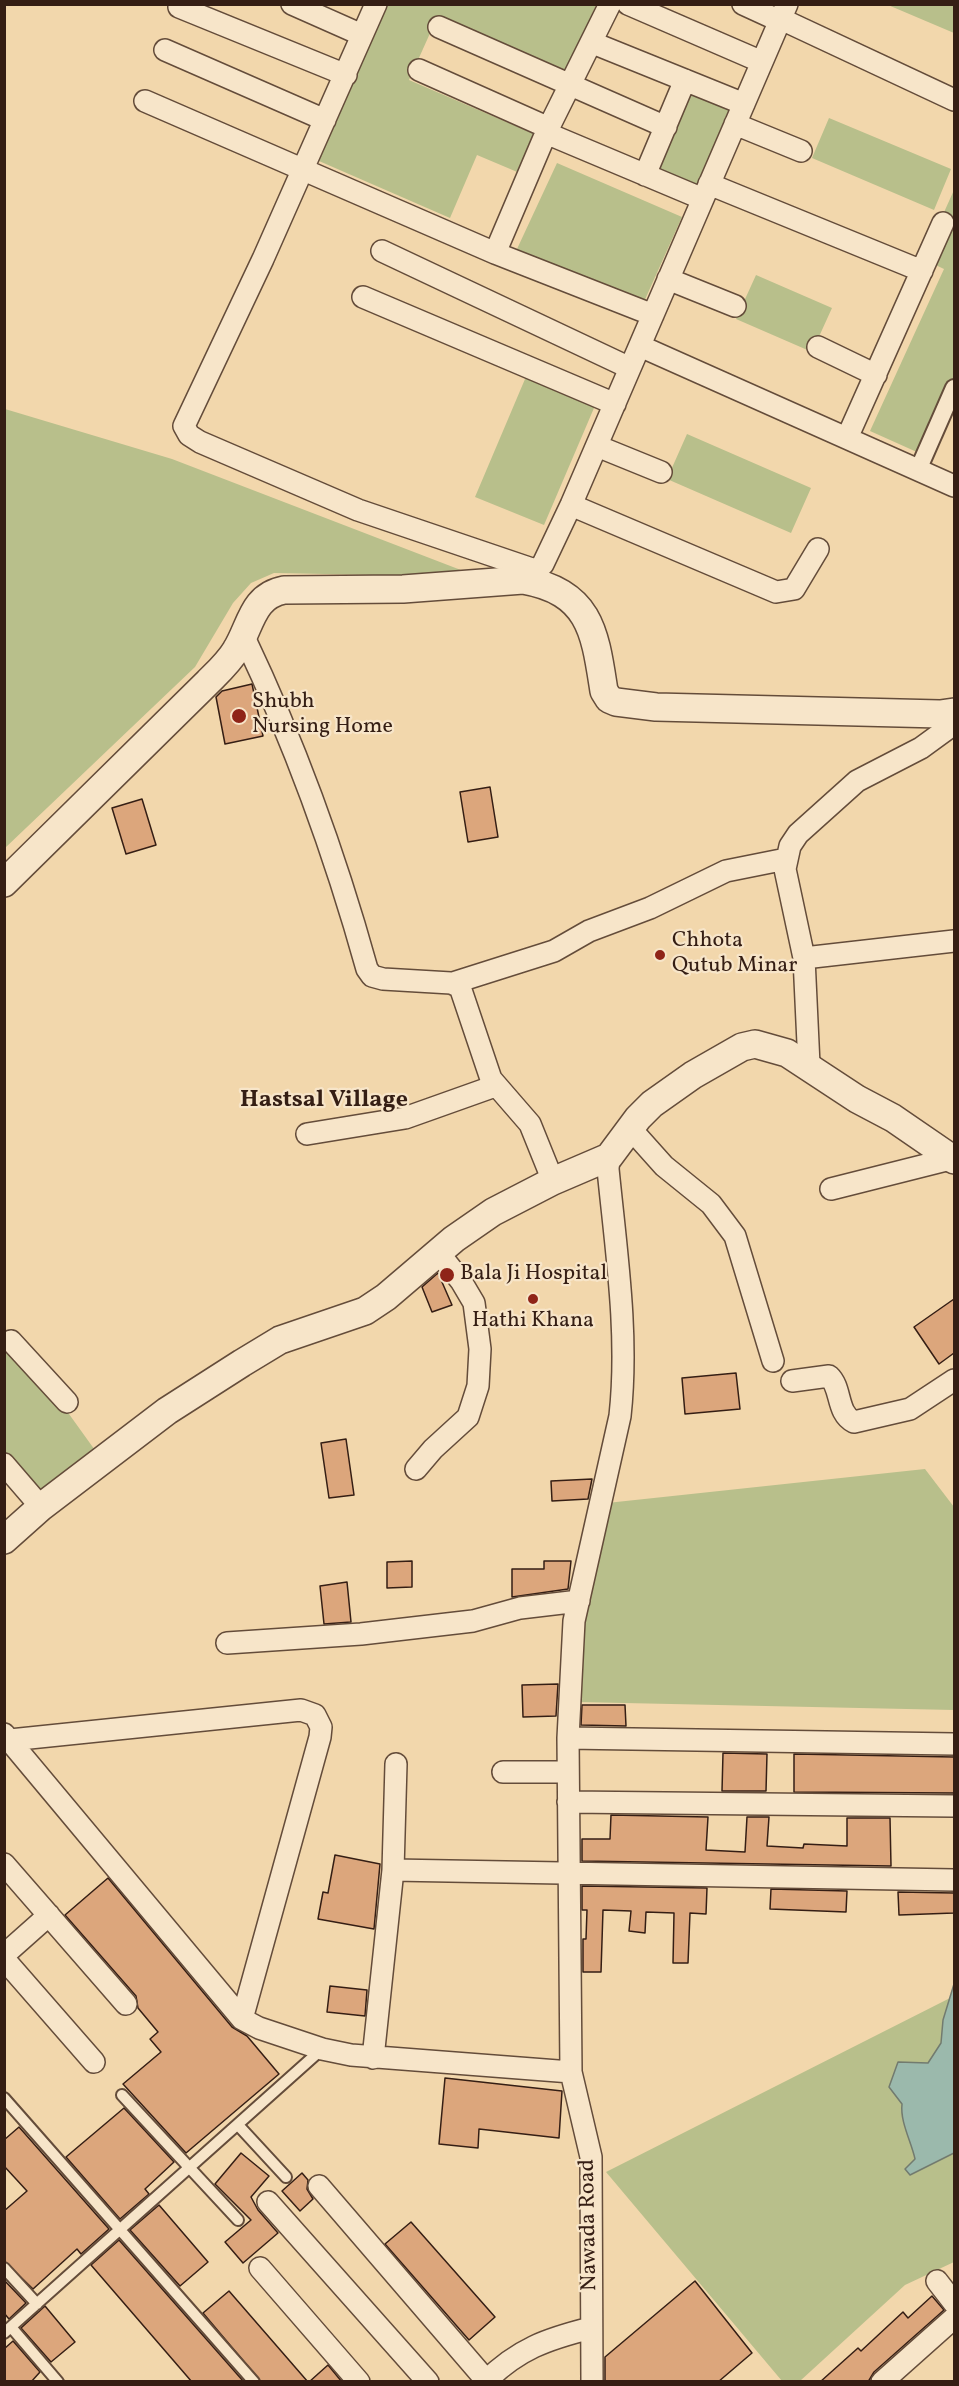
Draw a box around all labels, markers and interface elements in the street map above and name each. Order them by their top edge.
place label: Shubh Nursing Home [252,690,393,742]
marker: Shubh Nursing Home [230,707,248,725]
place label: Chhota Qutub Minar [672,929,797,980]
marker: Chhota Qutub Minar [653,948,667,962]
district label: Hastsal Village [240,1088,408,1116]
place label: Bala Ji Hospital [460,1262,607,1288]
marker: Bala Ji Hospital [438,1266,456,1284]
marker: Hathi Khana [526,1292,540,1306]
place label: Hathi Khana [472,1309,594,1335]
street label: Nawada Road [576,2159,604,2291]

